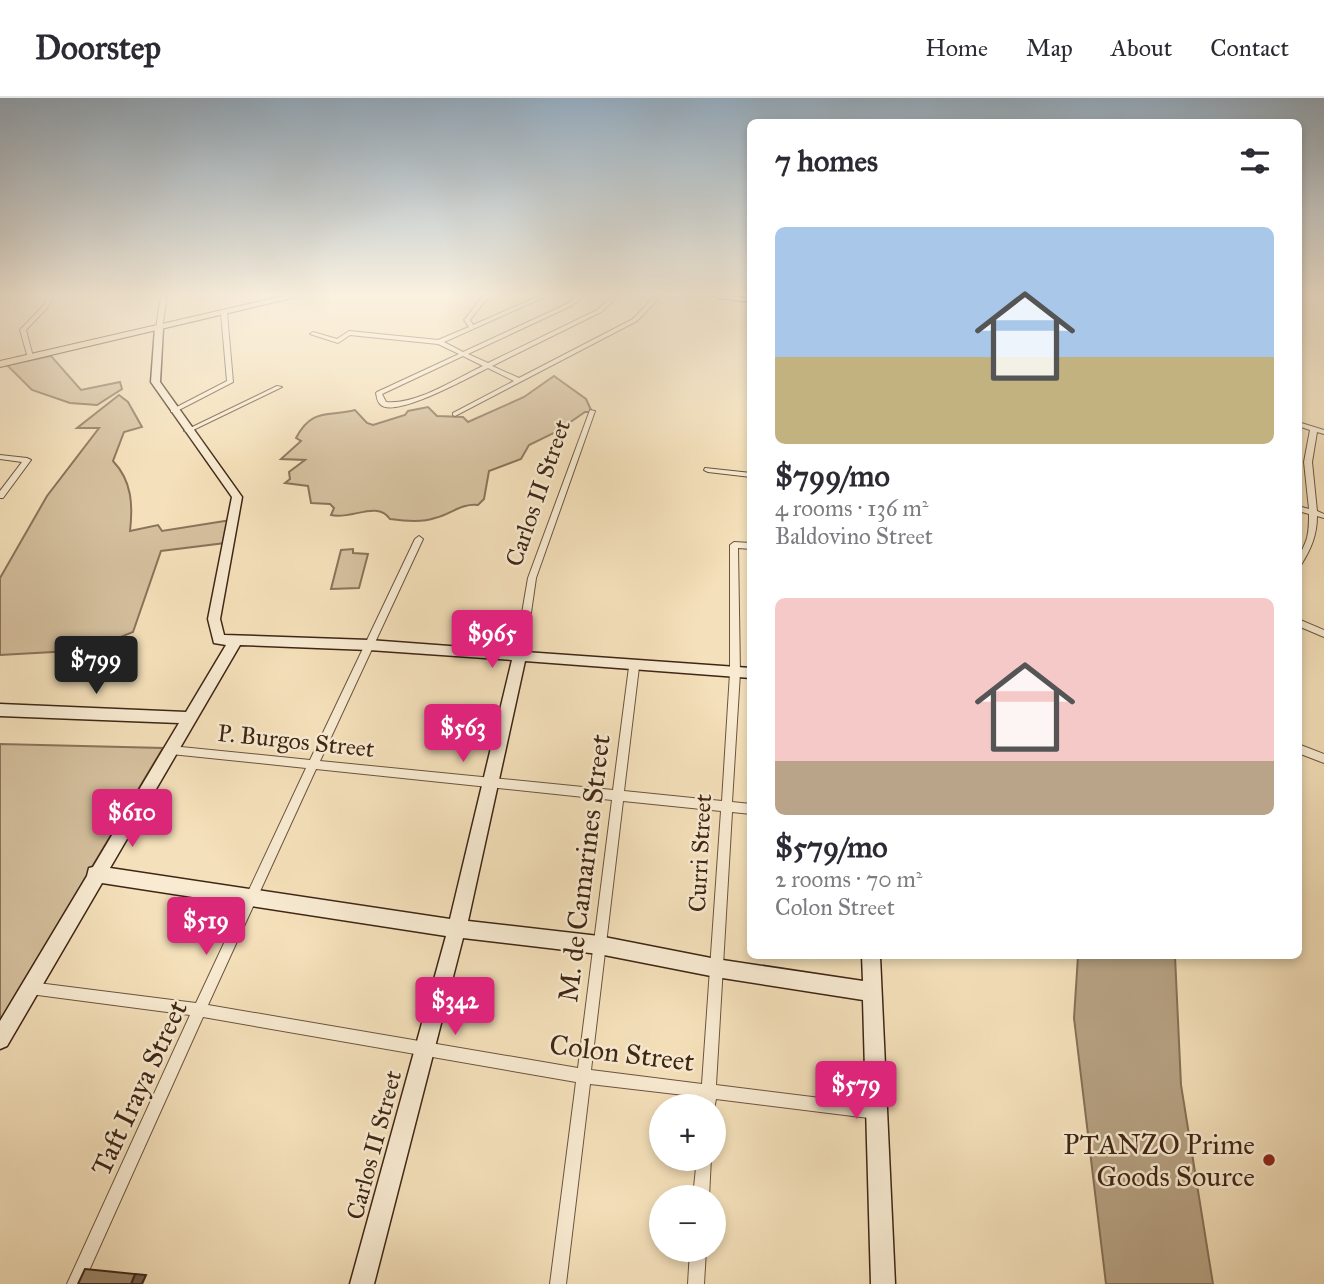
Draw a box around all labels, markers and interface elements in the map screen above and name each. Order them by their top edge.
text: Doorstep [35,28,161,68]
text: Home [925,33,988,63]
text: Map [1026,33,1073,63]
text: About [1111,33,1172,63]
text: Contact [1210,33,1289,63]
icon: filters [1236,142,1274,180]
text: 7 homes [775,143,878,179]
icon: home [962,273,1088,399]
street label: Carlos II Street [499,415,577,570]
text: $799/mo [775,458,890,494]
text: 4 rooms · 136 m² [775,494,928,522]
text: Baldovino Street [775,522,933,550]
pin: $965 [451,610,533,670]
text: $965 [468,619,516,647]
pin: $799 [55,636,137,696]
icon: home [962,644,1088,770]
text: $799 [71,645,121,673]
pin: $563 [422,704,504,764]
text: $563 [440,713,486,741]
street label: P. Burgos Street [216,718,376,764]
street label: M. de Camarines Street [550,732,618,1004]
pin: $610 [91,790,173,849]
street label: Curri Street [682,793,718,913]
text: $610 [108,798,156,826]
text: $579/mo [775,829,888,865]
text: 2 rooms · 70 m² [775,865,923,893]
text: Colon Street [775,893,895,921]
pin: $519 [165,898,247,957]
text: $519 [183,906,229,934]
pin: $342 [414,978,496,1037]
text: $342 [431,986,479,1014]
street label: Taft Iraya Street [83,995,195,1181]
street label: Colon Street [548,1027,697,1079]
pin: $579 [815,1062,897,1121]
street label: Carlos II Street [340,1067,408,1223]
text: $579 [831,1070,881,1098]
map controls [649,1094,726,1262]
button: + [649,1094,726,1171]
place label: PTANZO Prime Goods Source [1063,1127,1255,1194]
marker: PTANZO Prime Goods Source [1261,1152,1277,1168]
button: − [649,1185,726,1262]

